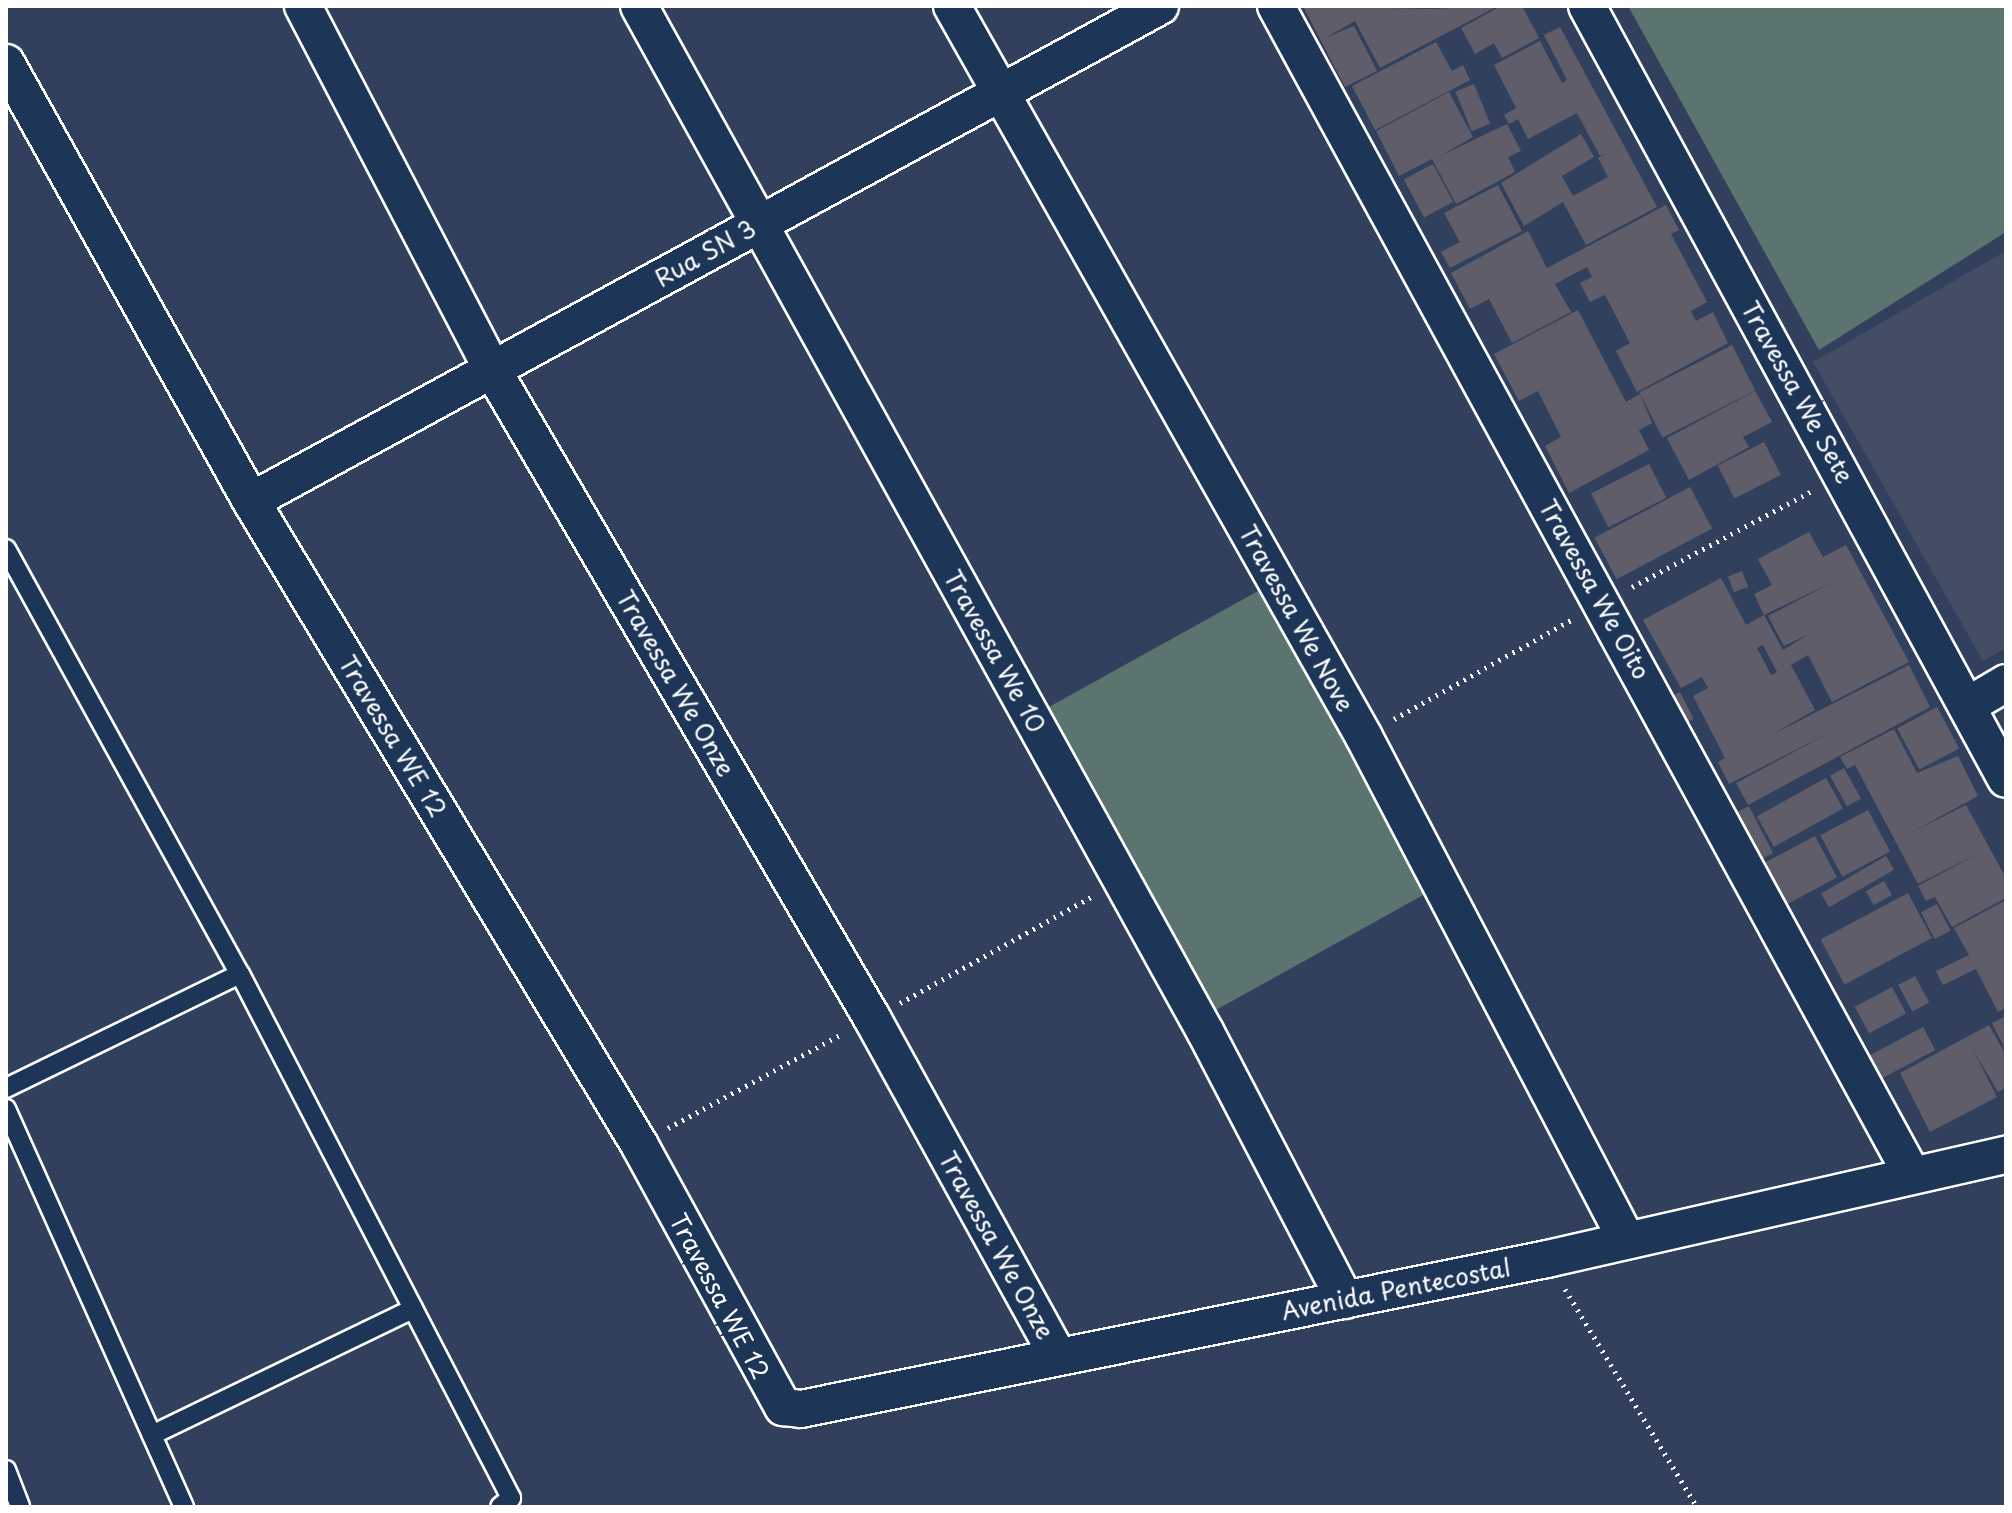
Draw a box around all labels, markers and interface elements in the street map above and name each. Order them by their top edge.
street label: Rua SN 3 [649,213,761,293]
street label: Travessa We Sete [1736,295,1860,489]
street label: Travessa We Oito [1533,493,1657,685]
street label: Travessa We Nove [1233,519,1361,717]
street label: Travessa We 10 [938,564,1052,738]
street label: Travessa We Onze [611,584,741,782]
street label: Travessa WE 12 [333,649,453,823]
street label: Travessa We Onze [933,1146,1061,1344]
street label: Travessa WE 12 [664,1208,776,1384]
street label: Avenida Pentecostal [1279,1253,1513,1325]

